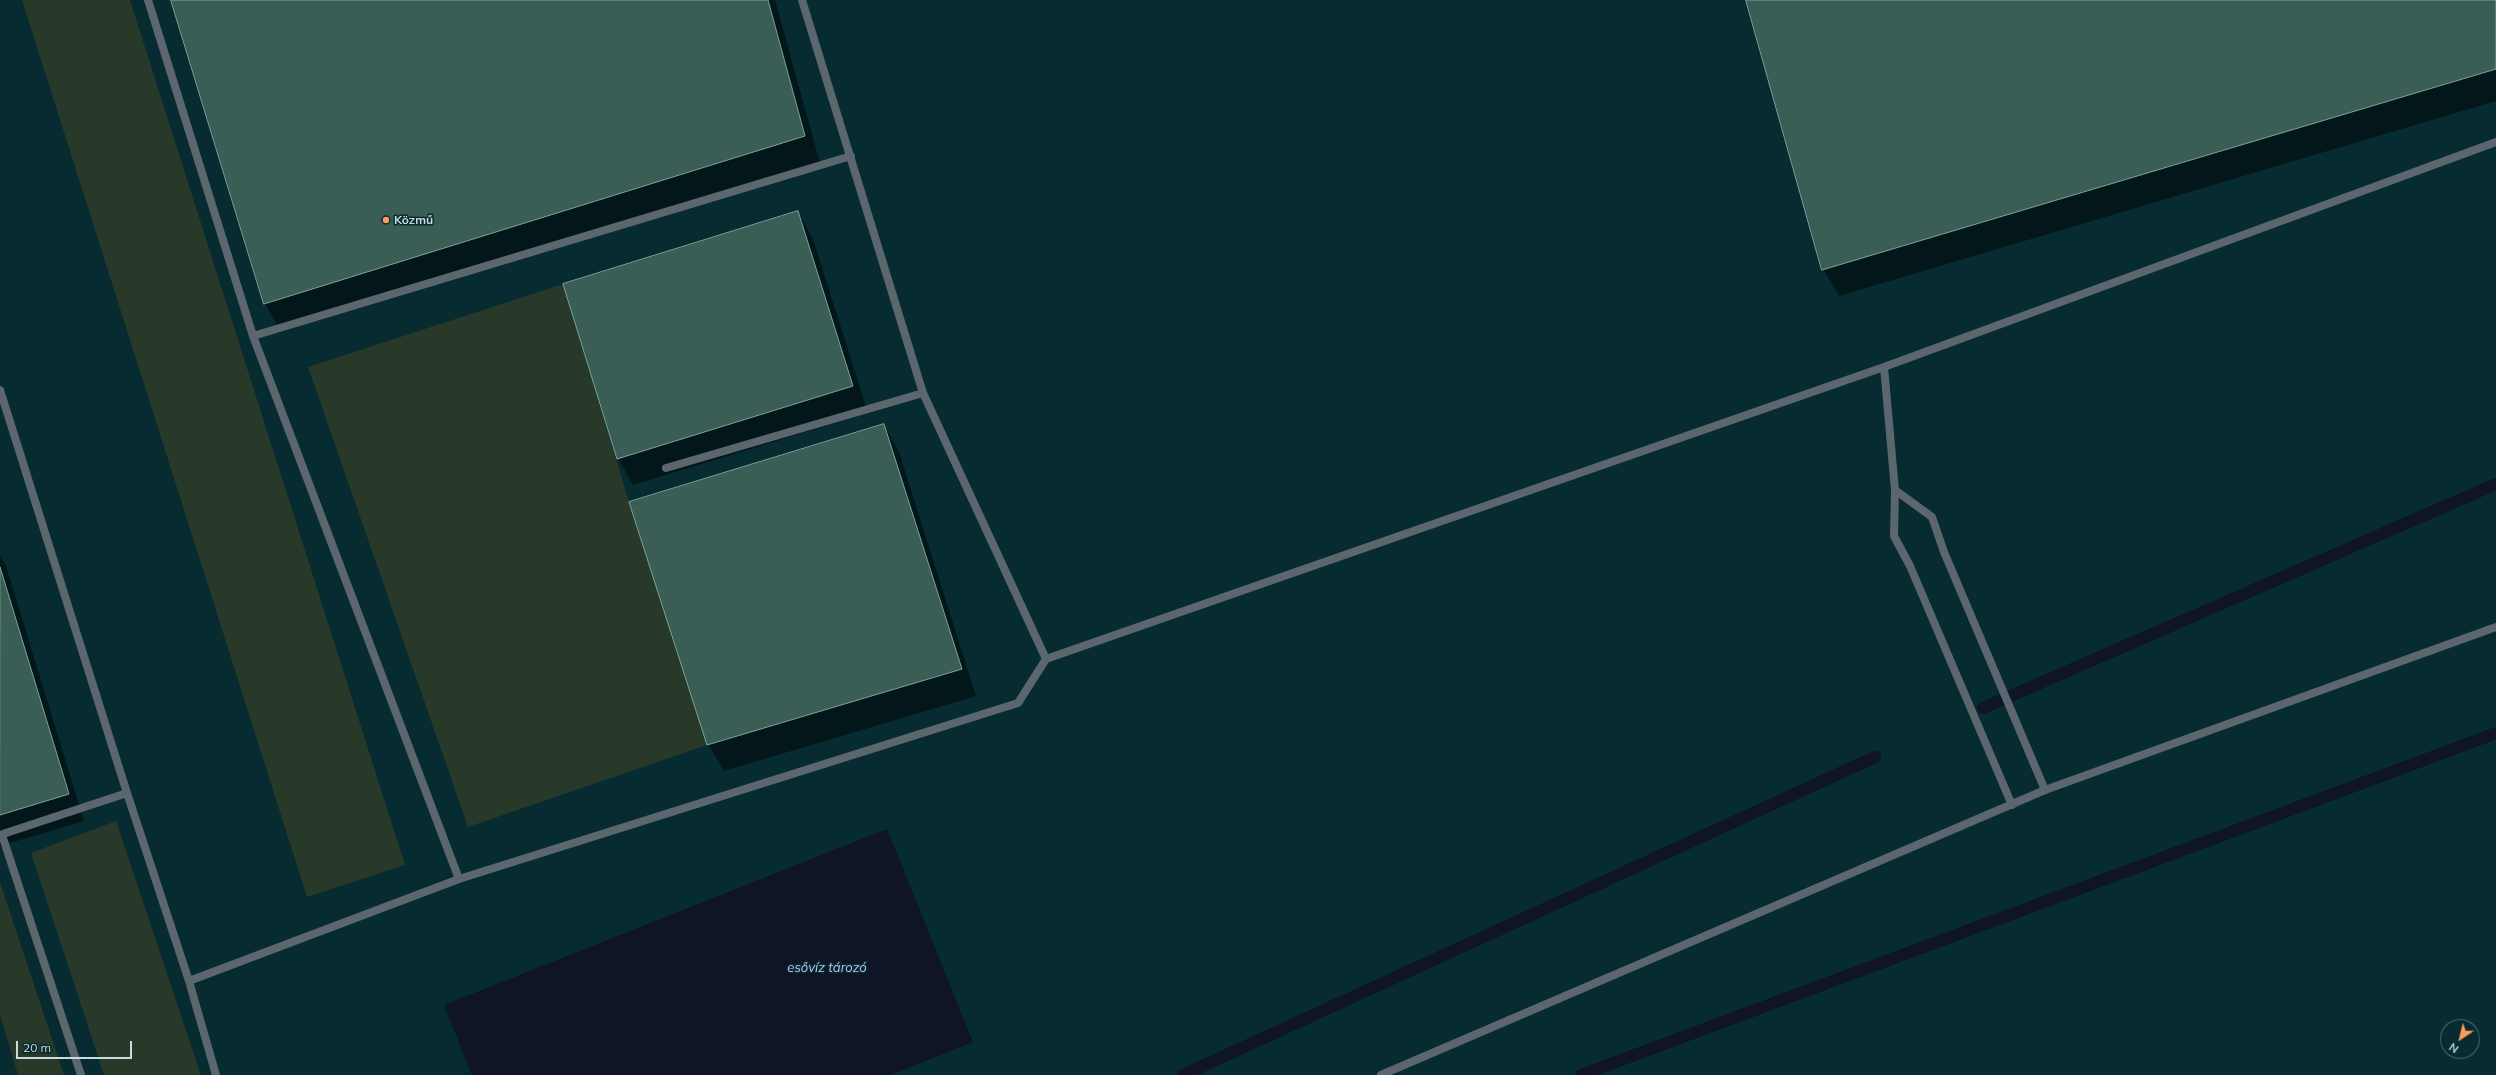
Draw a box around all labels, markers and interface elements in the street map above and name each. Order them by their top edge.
place label: Közmű [394,213,433,227]
marker: Közmű [381,215,391,225]
water label: esővíz tározó [787,960,867,976]
north arrow [2440,1019,2480,1059]
scale bar [18,1033,134,1059]
text: 20 m [23,1040,51,1055]
text: N [2446,1040,2461,1056]

